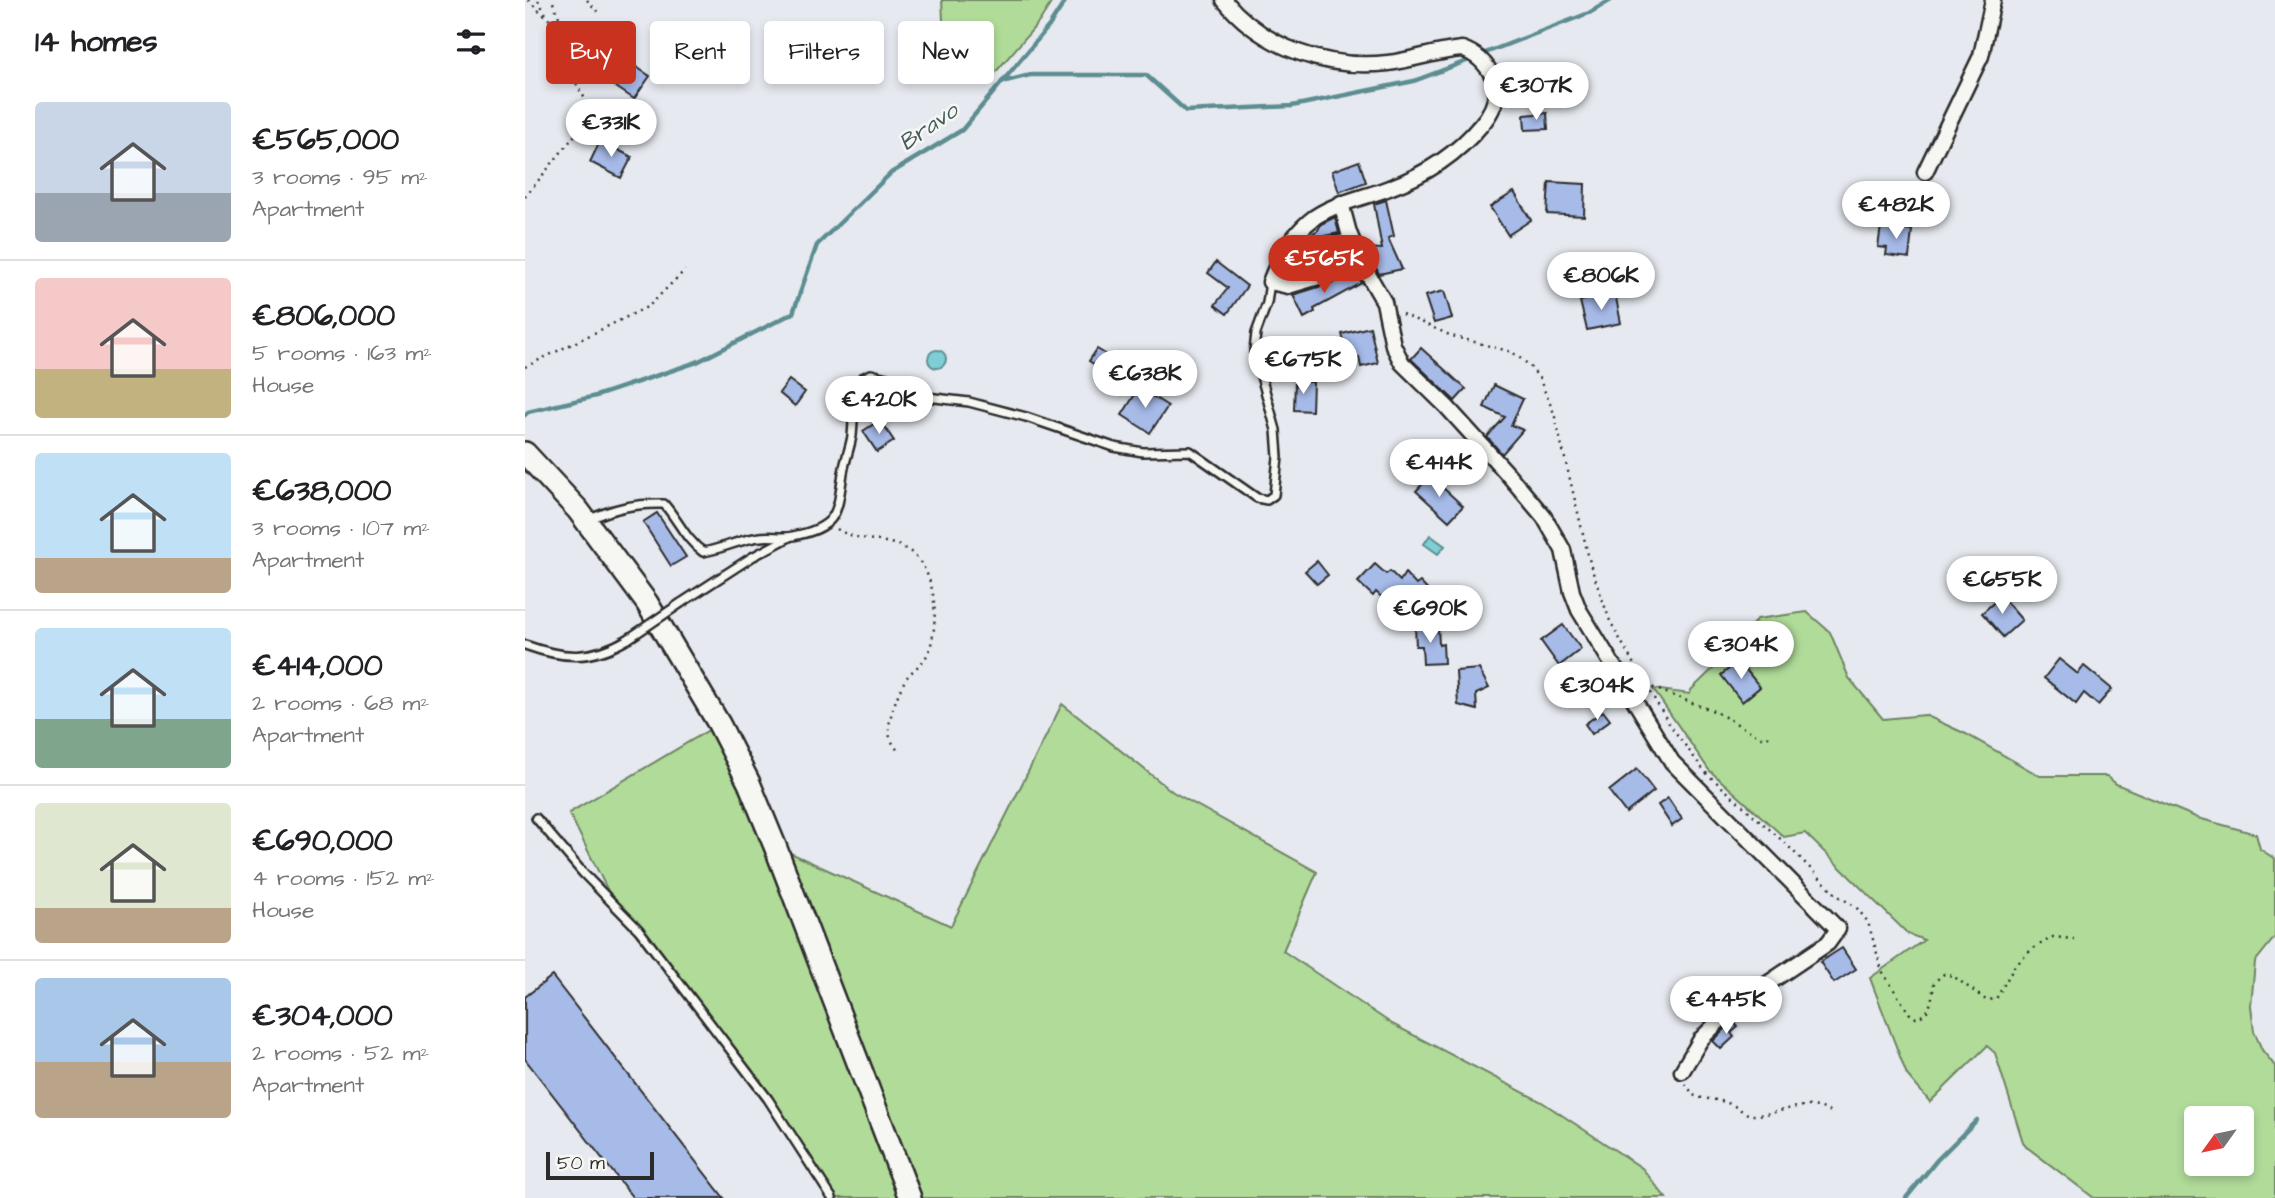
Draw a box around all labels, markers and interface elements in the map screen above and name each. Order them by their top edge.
text: 14 homes [35,21,158,63]
chip: Buy [546,21,636,84]
chip: Rent [650,21,750,84]
chip: Filters [764,21,884,84]
chip: New [898,21,994,84]
icon: filters [452,23,490,61]
pin: €307K [1487,62,1585,122]
text: €307K [1500,69,1572,101]
water label: Bravo [893,94,966,159]
pin: €331K [562,100,660,159]
text: €331K [582,106,640,138]
text: €565,000 [252,119,399,161]
icon: home [91,130,175,214]
text: 3 rooms · 95 m² [252,161,428,193]
pin: €482K [1847,182,1945,241]
text: €482K [1858,188,1934,220]
text: Apartment [252,193,364,225]
pin: €565K [1275,236,1373,295]
text: €565K [1284,242,1364,274]
pin: €806K [1552,252,1650,312]
text: €806K [1563,259,1639,291]
text: €806,000 [252,295,395,337]
icon: home [91,306,175,390]
pin: €675K [1254,336,1352,396]
text: 5 rooms · 163 m² [252,337,432,369]
text: €675K [1264,343,1342,375]
pin: €638K [1096,350,1194,410]
text: €638K [1108,357,1182,389]
text: House [252,369,315,401]
pin: €420K [830,376,928,436]
text: €420K [841,383,917,415]
pin: €414K [1390,440,1488,499]
text: €414K [1406,446,1472,478]
text: €638,000 [252,470,391,512]
icon: home [91,481,175,565]
text: 3 rooms · 107 m² [252,512,430,544]
text: Apartment [252,544,364,576]
pin: €655K [1953,556,2051,616]
text: €655K [1962,563,2042,595]
pin: €690K [1381,586,1479,645]
text: €690K [1393,592,1467,624]
pin: €304K [1692,622,1790,681]
text: €304K [1704,628,1778,660]
text: €414,000 [252,645,383,687]
icon: home [91,656,175,740]
pin: €304K [1548,662,1646,722]
text: €304K [1560,669,1634,701]
text: 2 rooms · 68 m² [252,687,429,719]
text: Apartment [252,719,364,751]
text: €690,000 [252,820,393,862]
icon: home [91,831,175,915]
text: 4 rooms · 152 m² [252,862,435,894]
text: House [252,894,315,926]
pin: €445K [1677,976,1775,1036]
text: €445K [1686,983,1766,1015]
text: €304,000 [252,995,393,1037]
icon: home [91,1006,175,1090]
text: 2 rooms · 52 m² [252,1037,429,1069]
text: Apartment [252,1069,364,1101]
north arrow [2184,1106,2254,1176]
map controls [2184,1106,2254,1176]
scale bar [546,1149,655,1181]
text: 50 m [557,1150,605,1177]

